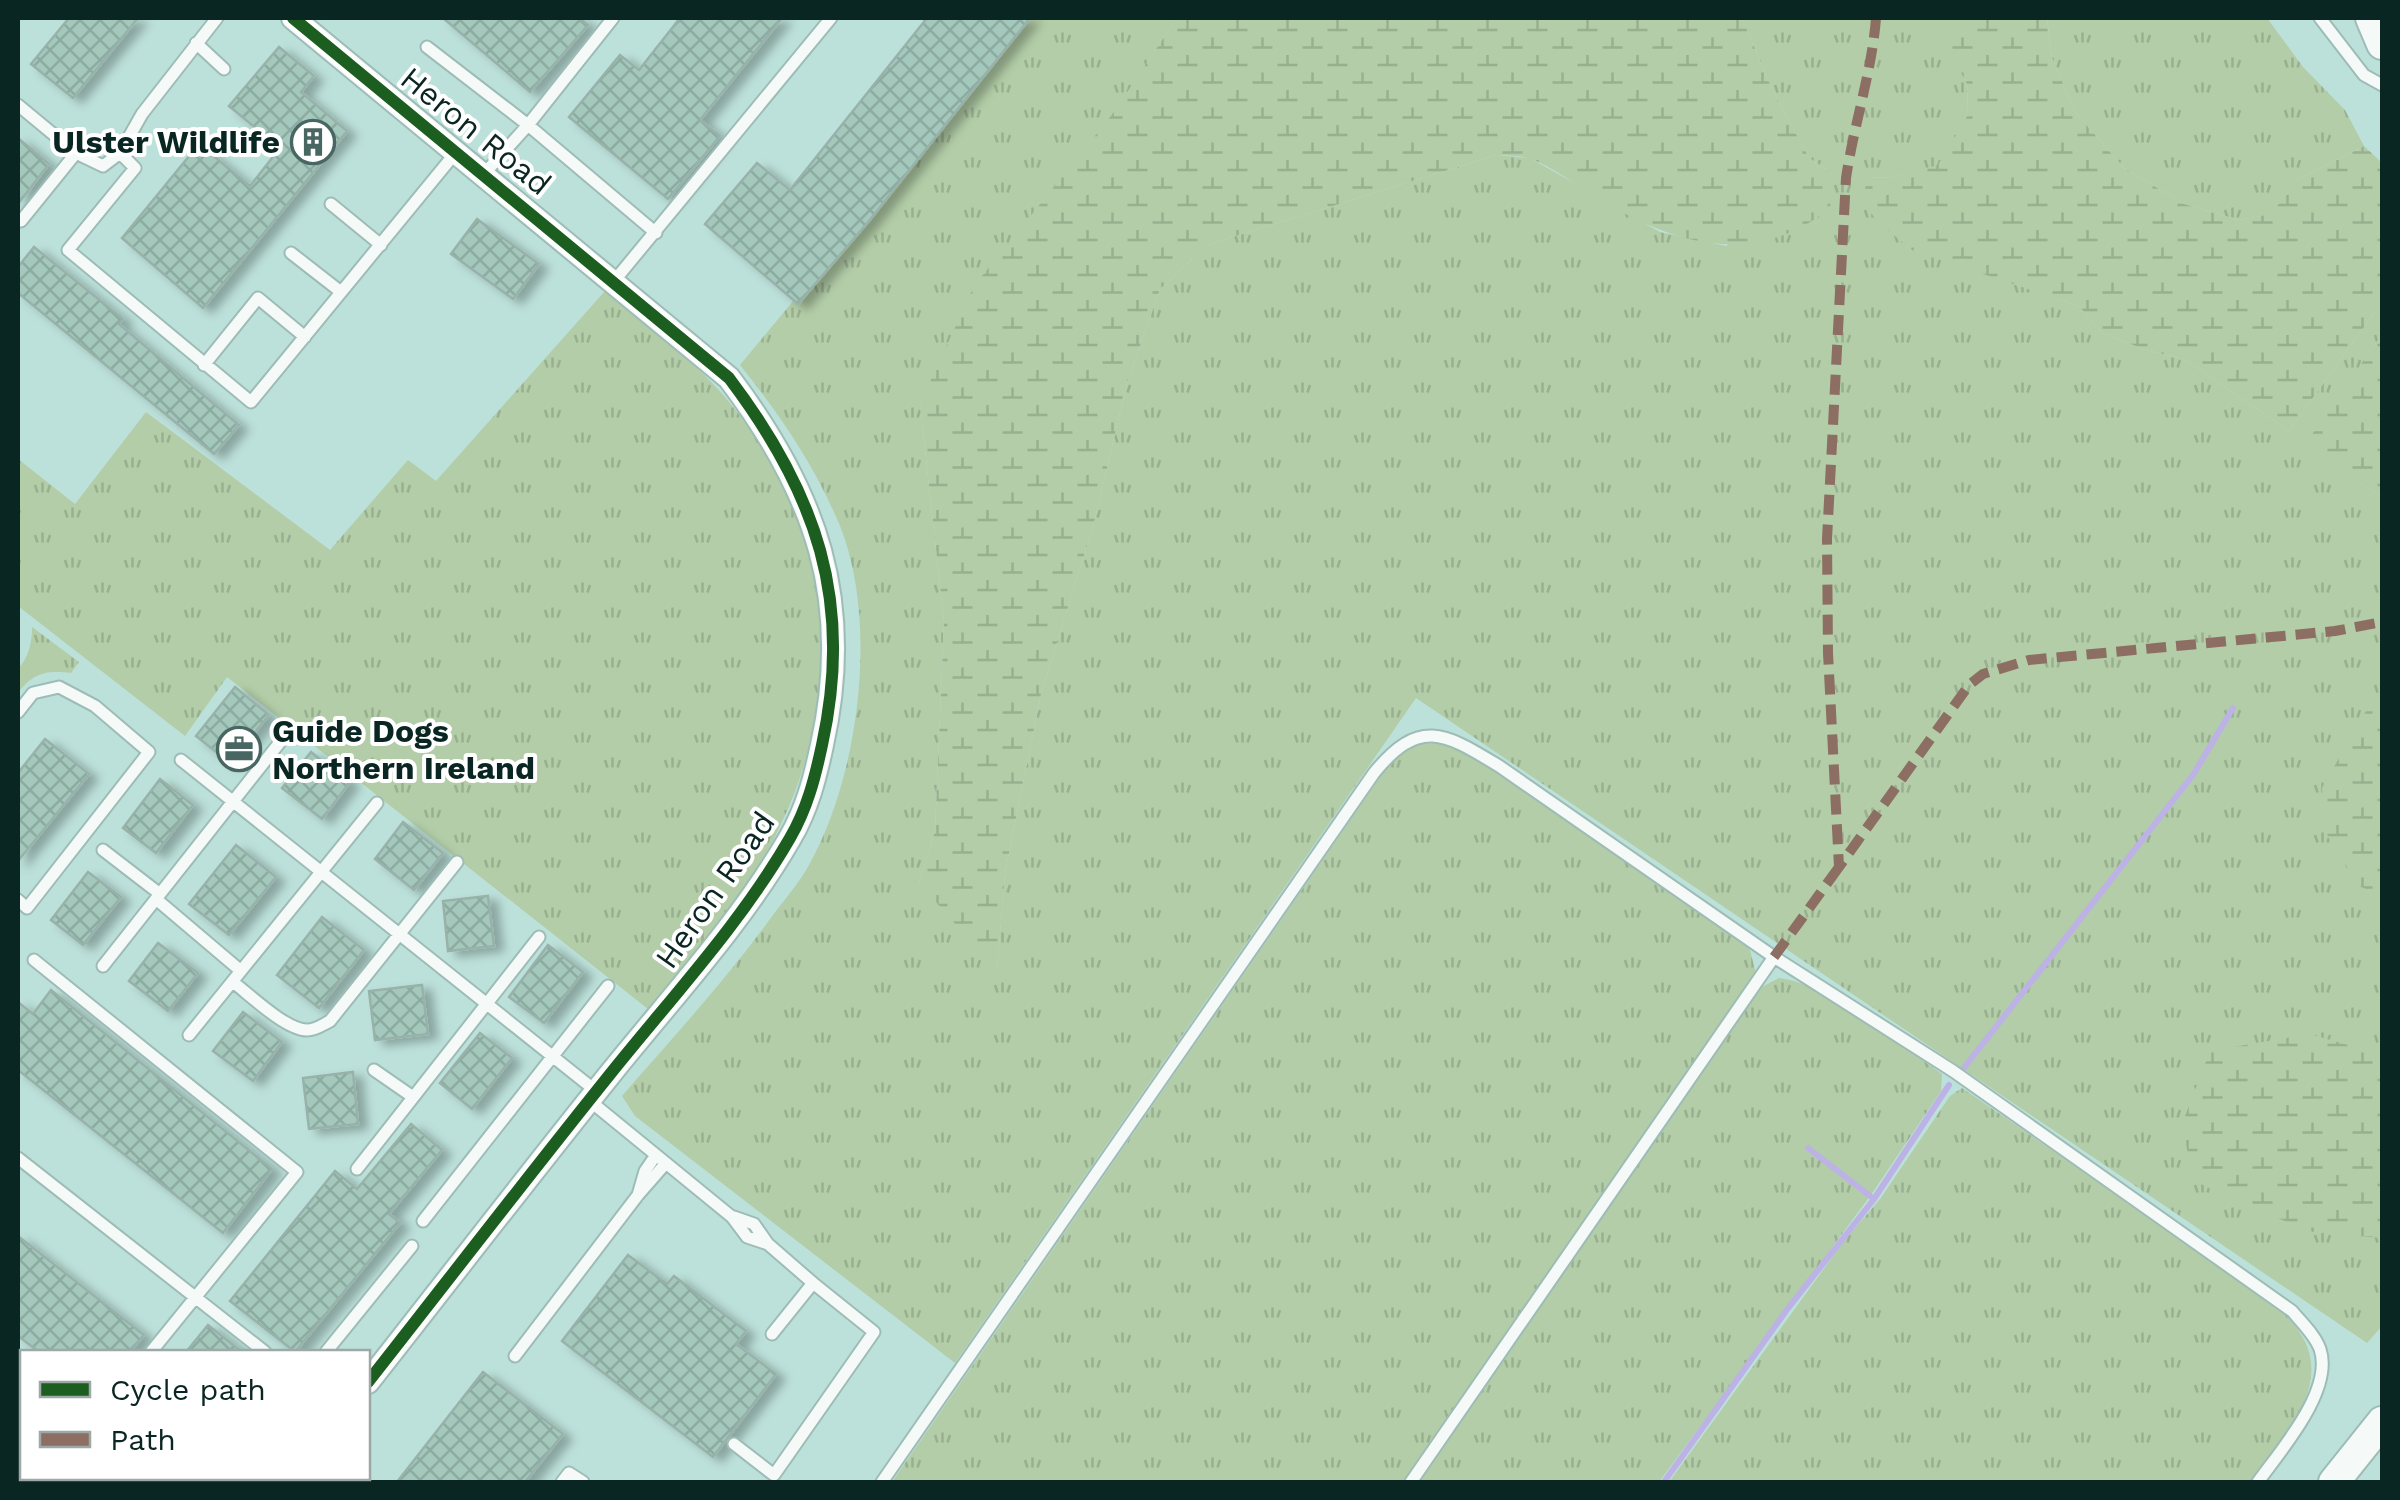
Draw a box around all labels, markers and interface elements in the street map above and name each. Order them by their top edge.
street label: Heron Road [393,59,559,203]
building icon: Ulster Wildlife [290,119,336,165]
place label: Ulster Wildlife [52,123,280,161]
place label: Guide Dogs Northern Ireland [272,712,535,787]
office icon: Guide Dogs Northern Ireland [216,726,262,772]
street label: Heron Road [647,804,783,976]
legend [20,1350,370,1480]
text: Cycle path [110,1372,266,1407]
text: Path [110,1422,176,1457]

